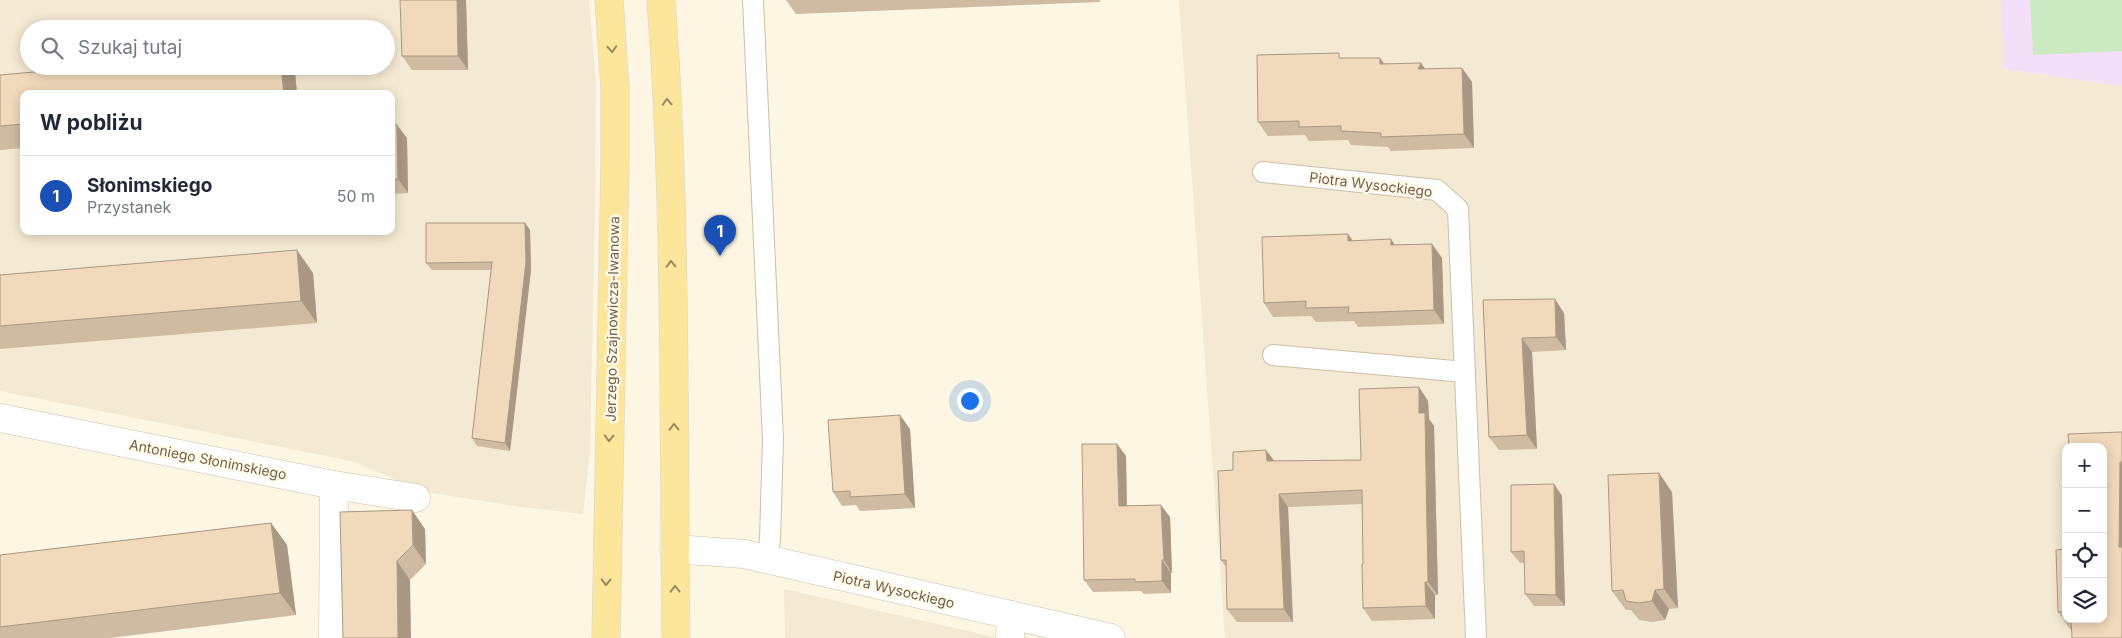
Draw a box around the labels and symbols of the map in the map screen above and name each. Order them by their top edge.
one-way arrow [607,45,618,53]
one-way arrow [661,98,672,106]
street label: Piotra Wysockiego [1308,168,1434,200]
pin: 1 [704,215,736,256]
street label: Jerzego Szajnowicza-Iwanowa [602,216,622,422]
one-way arrow [666,260,676,268]
your location [957,388,983,414]
one-way arrow [669,423,679,430]
street label: Antoniego Słonimskiego [128,435,288,483]
one-way arrow [604,435,614,443]
street label: Piotra Wysockiego [832,567,956,611]
one-way arrow [601,578,612,586]
one-way arrow [670,585,680,593]

